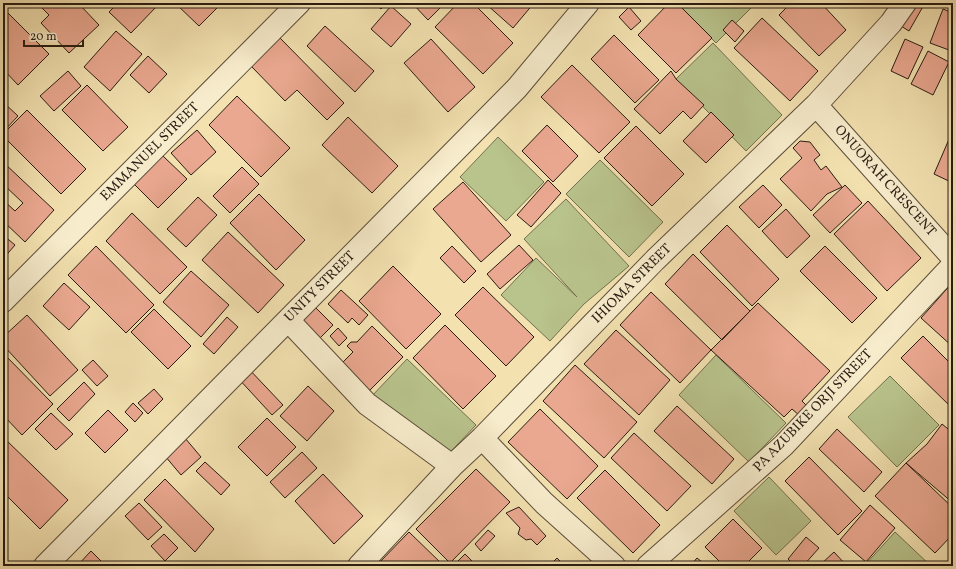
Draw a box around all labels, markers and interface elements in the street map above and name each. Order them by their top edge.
scale bar [24,22,83,48]
text: 20 m [30,29,57,45]
street label: EMMANUEL STREET [96,98,204,206]
street label: ONUORAH CRESCENT [830,121,940,241]
street label: IHIOMA STREET [588,240,676,328]
street label: UNITY STREET [280,247,360,327]
street label: PA AZUBIKE ORJI STREET [749,345,877,477]

